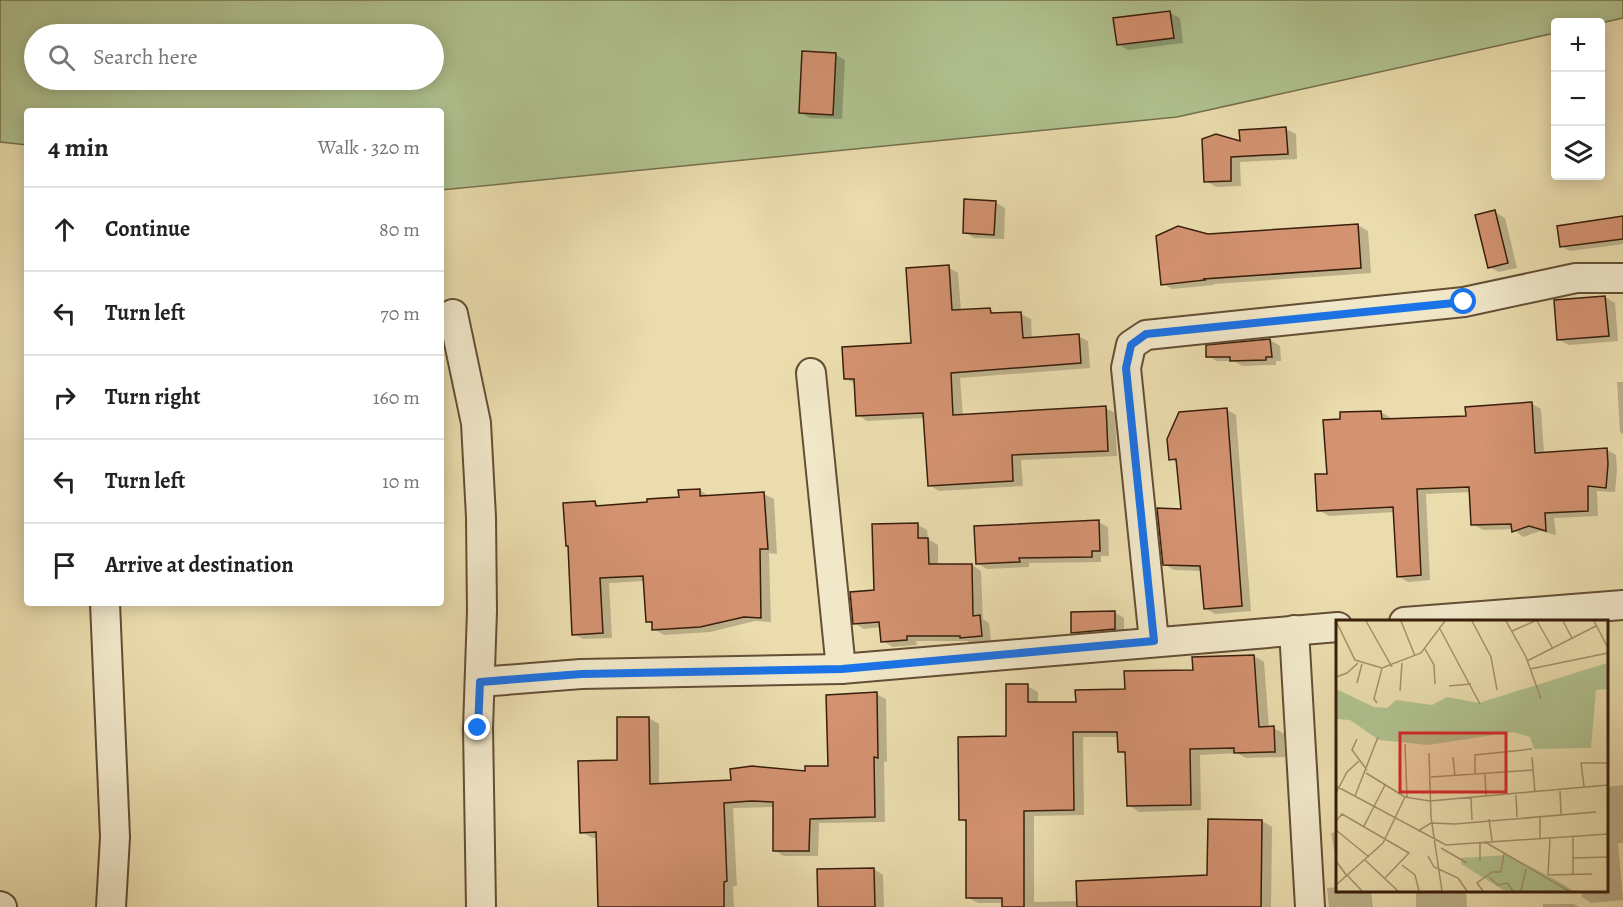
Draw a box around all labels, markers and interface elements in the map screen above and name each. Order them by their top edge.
map controls [1551,18,1605,180]
button: + [1551,18,1605,72]
search box [24,24,444,90]
icon: search [45,41,78,74]
text: Search here [93,42,198,72]
button: − [1551,72,1605,126]
button: layers [1551,126,1605,180]
text: 4 min [48,130,109,165]
text: Walk · 320 m [318,134,420,161]
icon: ahead [48,213,81,246]
text: Continue [105,214,190,244]
text: 80 m [379,216,420,243]
route start [1450,288,1476,314]
icon: left [48,297,81,330]
text: Turn left [105,298,185,328]
text: 70 m [380,300,420,327]
icon: right [48,381,81,414]
text: Turn right [105,382,201,412]
text: 160 m [373,384,420,411]
icon: left [48,465,81,498]
text: Turn left [105,466,185,496]
text: 10 m [382,468,420,495]
icon: arrive [48,549,81,582]
text: Arrive at destination [105,550,294,580]
inset map [1336,620,1608,892]
route end [464,714,490,740]

